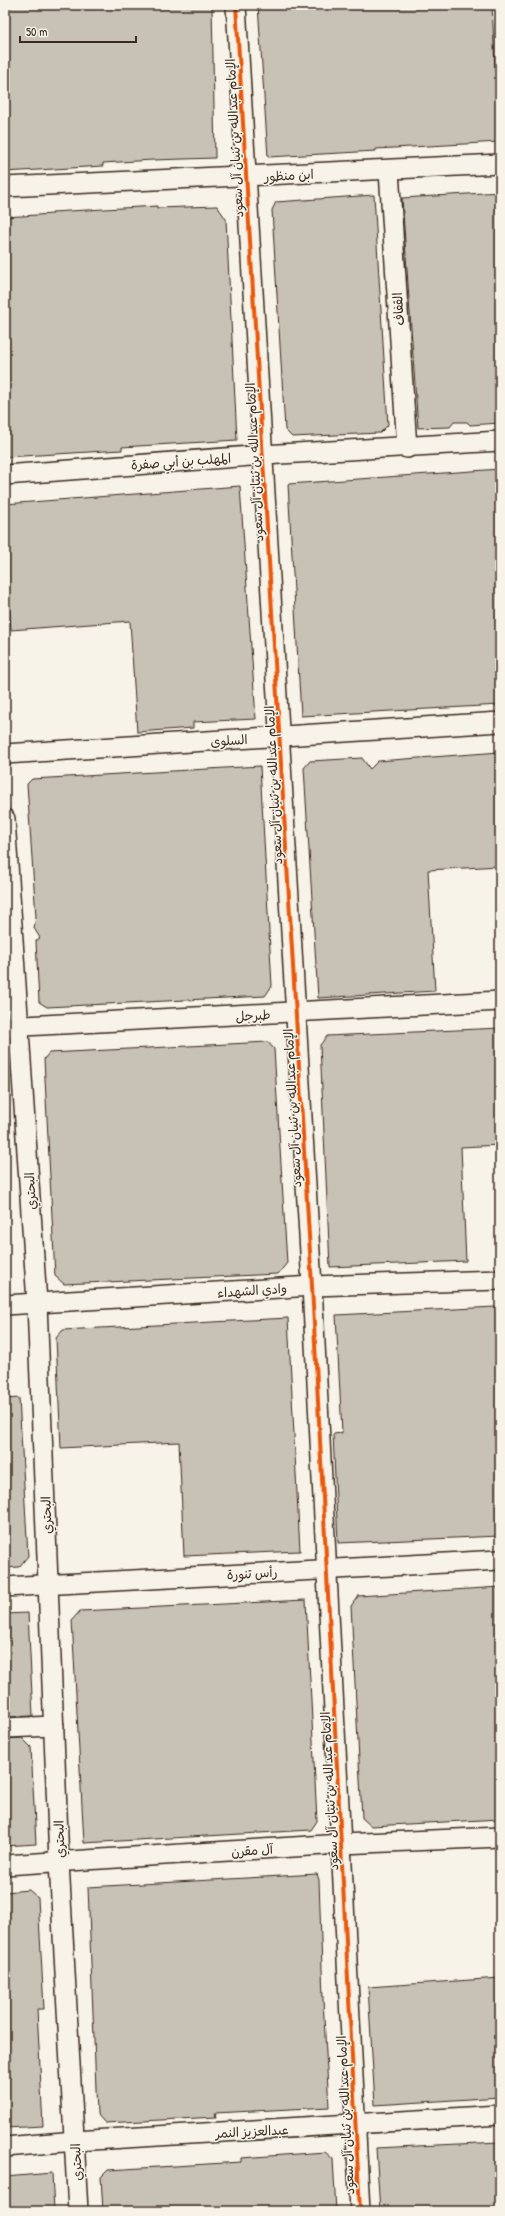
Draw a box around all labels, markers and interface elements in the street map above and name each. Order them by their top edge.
scale bar [20,18,136,44]
text: 50 m [26,23,47,40]
street label: الإمام عبدالله بن ثنيان آل سعود [221,58,249,218]
street label: ابن منظور [263,165,314,185]
street label: القفاف [388,292,408,326]
street label: الإمام عبدالله بن ثنيان آل سعود [241,382,269,542]
street label: المهلب بن أبي صفرة [130,449,232,476]
street label: الإمام عبدالله بن ثنيان آل سعود [260,705,288,865]
street label: السلوى [210,730,248,750]
street label: طبرجل [235,1005,271,1025]
street label: الإمام عبدالله بن ثنيان آل سعود [279,1028,307,1188]
street label: البحتري [20,1172,41,1210]
street label: وادي الشهداء [216,1279,288,1302]
street label: البحتري [36,1496,57,1534]
street label: رأس تنورة [226,1563,278,1583]
street label: الإمام عبدالله بن ثنيان آل سعود [316,1711,344,1871]
street label: البحتري [49,1820,70,1858]
street label: آل مقرن [230,1840,274,1860]
street label: الإمام عبدالله بن ثنيان آل سعود [332,2035,360,2195]
street label: عبدالعزيز النمر [214,2120,289,2142]
street label: البحتري [66,2143,87,2181]

